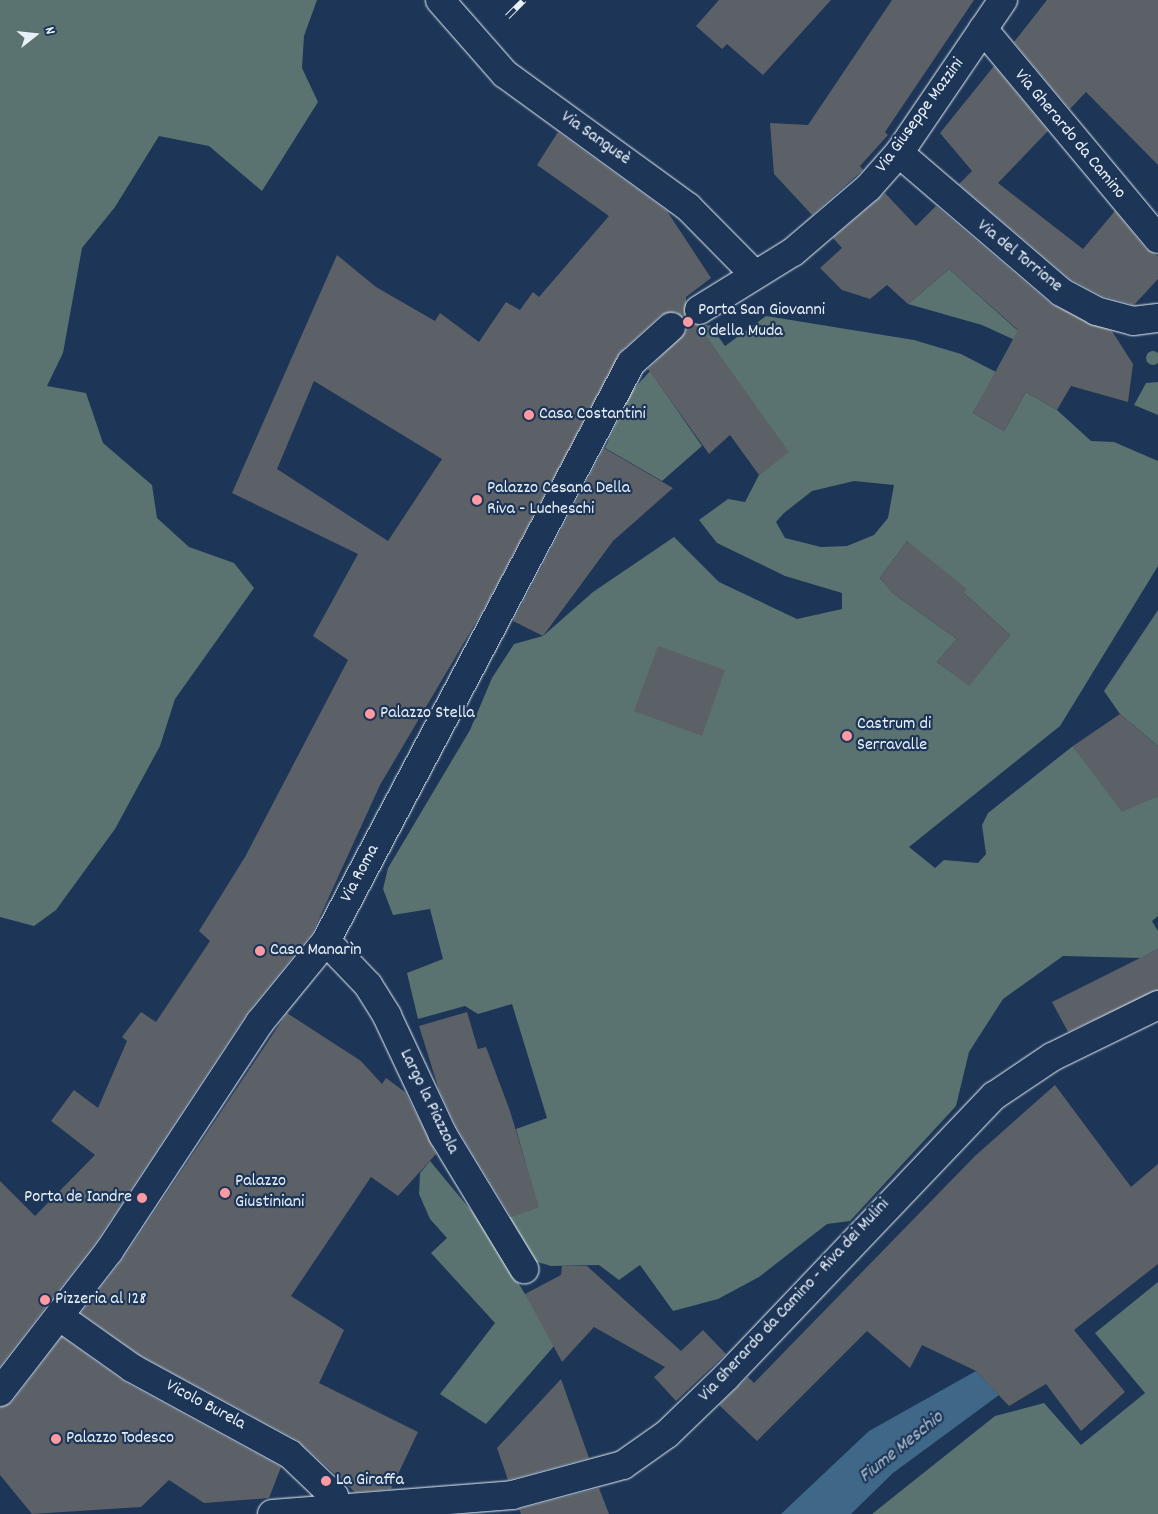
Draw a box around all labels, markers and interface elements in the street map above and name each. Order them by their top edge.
north arrow [10,10,60,60]
text: N [39,25,60,37]
street label: Via Giuseppe Mazzini [872,54,970,178]
street label: Via Gherardo da Camino [1009,66,1129,204]
street label: Via Sangusè [556,107,634,171]
street label: Via del Torrione [972,216,1066,298]
place label: Porta San Giovanni o della Muda [698,301,825,344]
marker: Porta San Giovanni o della Muda [682,316,694,328]
place label: Casa Costantini [539,404,646,426]
marker: Casa Costantini [523,409,535,421]
place label: Palazzo Cesana Della Riva - Lucheschi [487,479,630,522]
marker: Palazzo Cesana Della Riva - Lucheschi [471,494,483,506]
place label: Palazzo Stella [380,703,475,725]
marker: Palazzo Stella [364,708,376,720]
place label: Castrum di Serravalle [857,715,931,758]
marker: Castrum di Serravalle [841,730,853,742]
street label: Via Roma [337,842,385,906]
place label: Casa Manarìn [270,940,362,962]
marker: Casa Manarìn [254,945,266,957]
street label: Largo la Piazzola [393,1046,463,1158]
place label: Palazzo Giustiniani [235,1172,304,1214]
place label: Porta de Iandre [24,1187,132,1209]
marker: Palazzo Giustiniani [219,1187,231,1199]
marker: Porta de Iandre [136,1192,148,1204]
street label: Via Gherardo da Camino - Riva dei Mulini [695,1195,895,1407]
place label: Pizzeria al 128 [55,1289,146,1311]
marker: Pizzeria al 128 [39,1294,51,1306]
street label: Vicolo Burela [161,1376,249,1436]
water label: Fiume Meschio [855,1407,949,1489]
place label: Palazzo Todesco [66,1428,174,1450]
marker: Palazzo Todesco [50,1433,62,1445]
place label: La Giraffa [336,1470,404,1492]
marker: La Giraffa [320,1475,332,1487]

